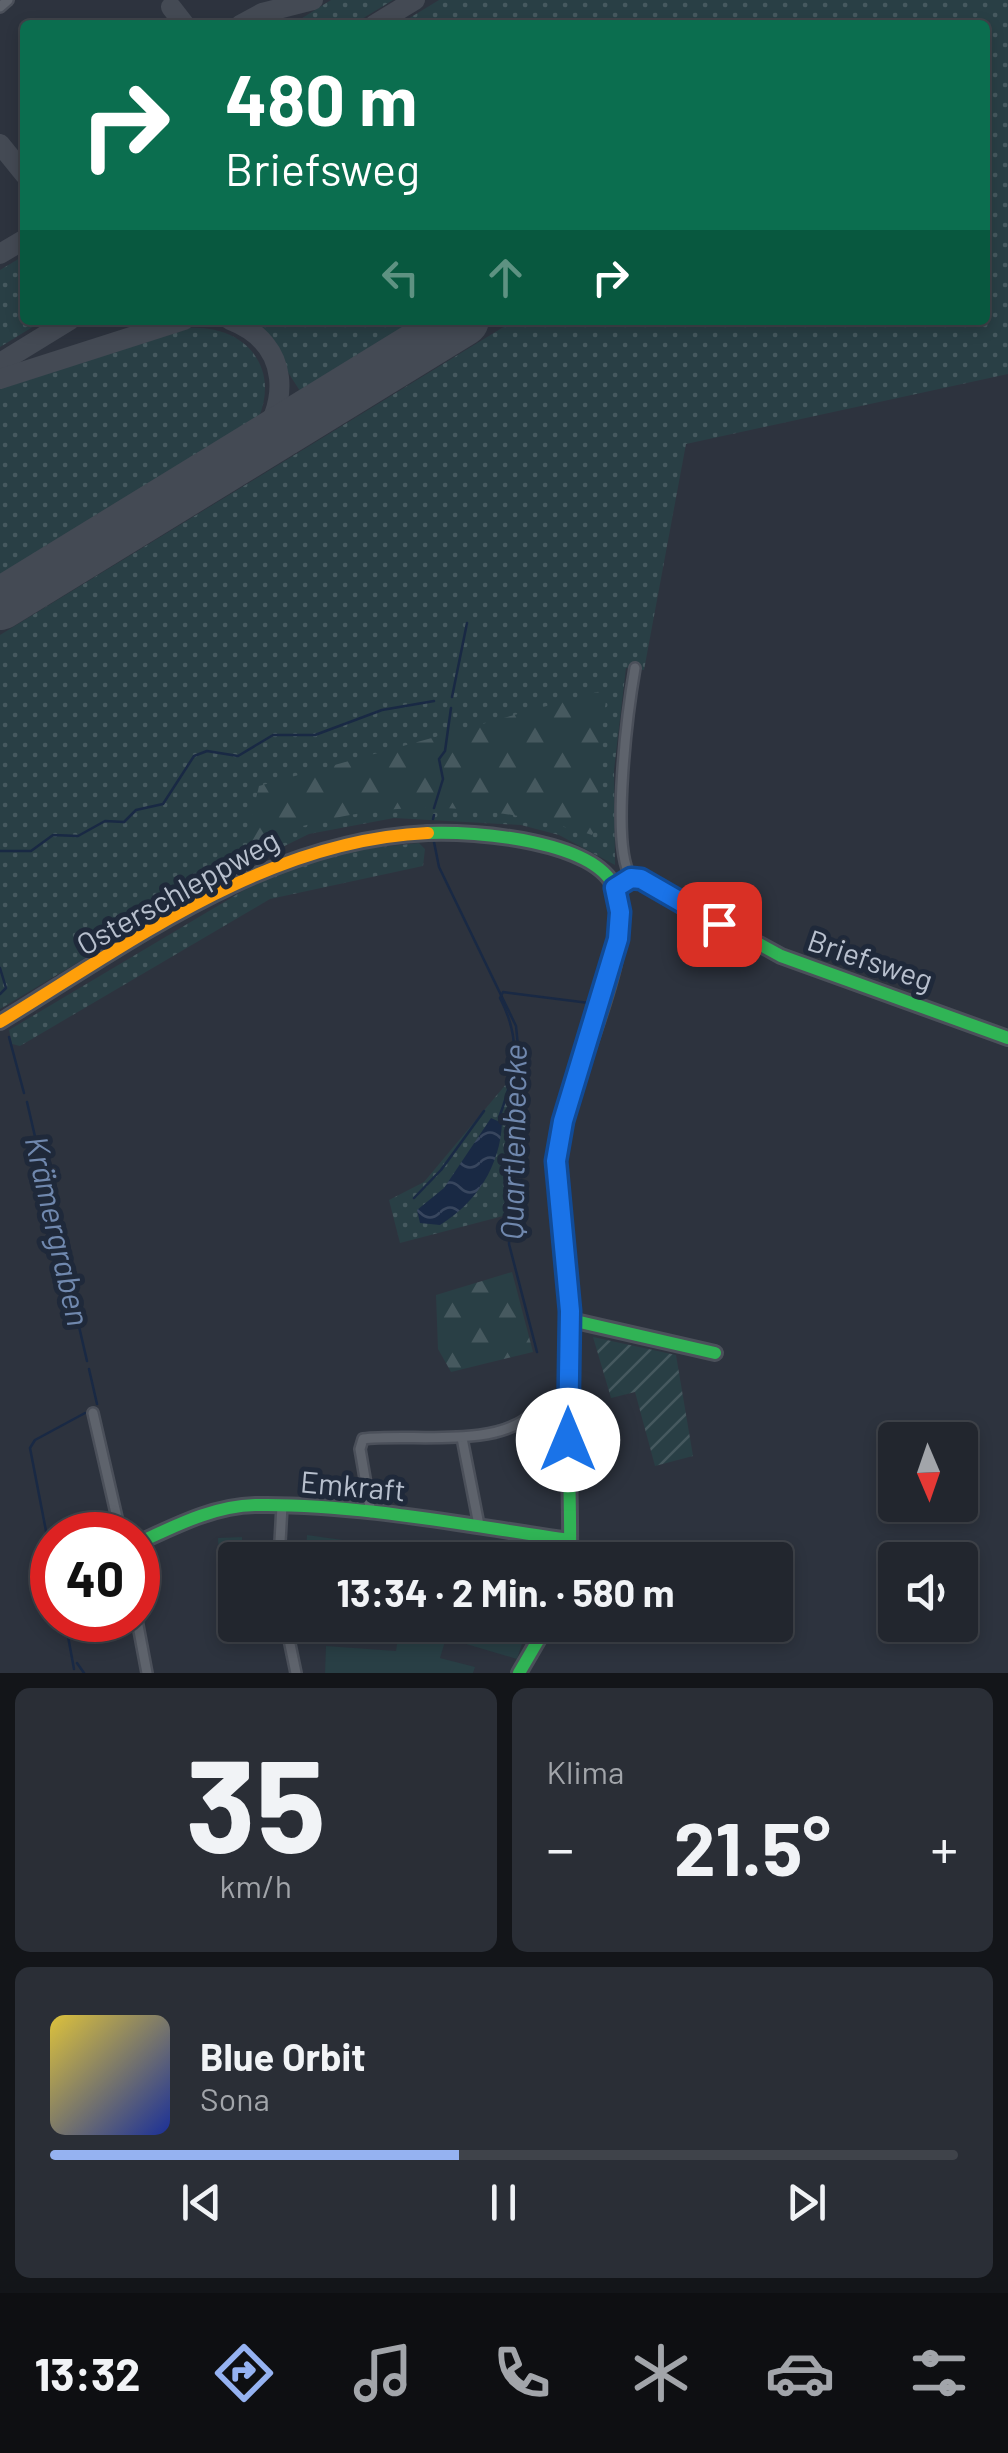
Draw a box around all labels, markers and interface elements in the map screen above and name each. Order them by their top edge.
text: 480 m [225,56,418,140]
icon: right [60,60,190,190]
text: Briefsweg [225,141,420,195]
icon: left [373,250,428,305]
icon: ahead [478,250,533,305]
icon: right [583,250,638,305]
street label: Osterschleppweg [70,821,284,962]
pin [677,882,762,967]
icon: arrive [692,897,747,952]
street label: Briefsweg [803,921,938,997]
water label: Quartlenbecke [491,1044,533,1240]
water label: Krämergraben [19,1132,99,1329]
position arrow [516,1388,620,1492]
north arrow [878,1422,978,1522]
map controls [878,1422,978,1642]
street label: Emkraft [299,1462,407,1508]
speed limit sign: 40 [30,1512,160,1642]
button: sound [878,1542,978,1642]
text: 13:34 · 2 Min. · 580 m [336,1569,675,1615]
text: 35 [186,1723,326,1879]
text: Klima [547,1752,624,1790]
text: 21.5° [674,1801,831,1891]
text: − [547,1814,574,1880]
text: + [930,1814,958,1880]
text: km/h [220,1866,292,1904]
text: Blue Orbit [200,2033,366,2079]
text: Sona [200,2079,270,2117]
icon: previous [174,2175,229,2230]
icon: pause [476,2175,531,2230]
icon: next [779,2175,834,2230]
icon: directions [209,2338,279,2408]
icon: music [348,2338,418,2408]
icon: phone [487,2338,557,2408]
icon: climate [626,2338,696,2408]
icon: car [765,2338,835,2408]
icon: filters [904,2338,974,2408]
text: 13:32 [34,2346,141,2400]

